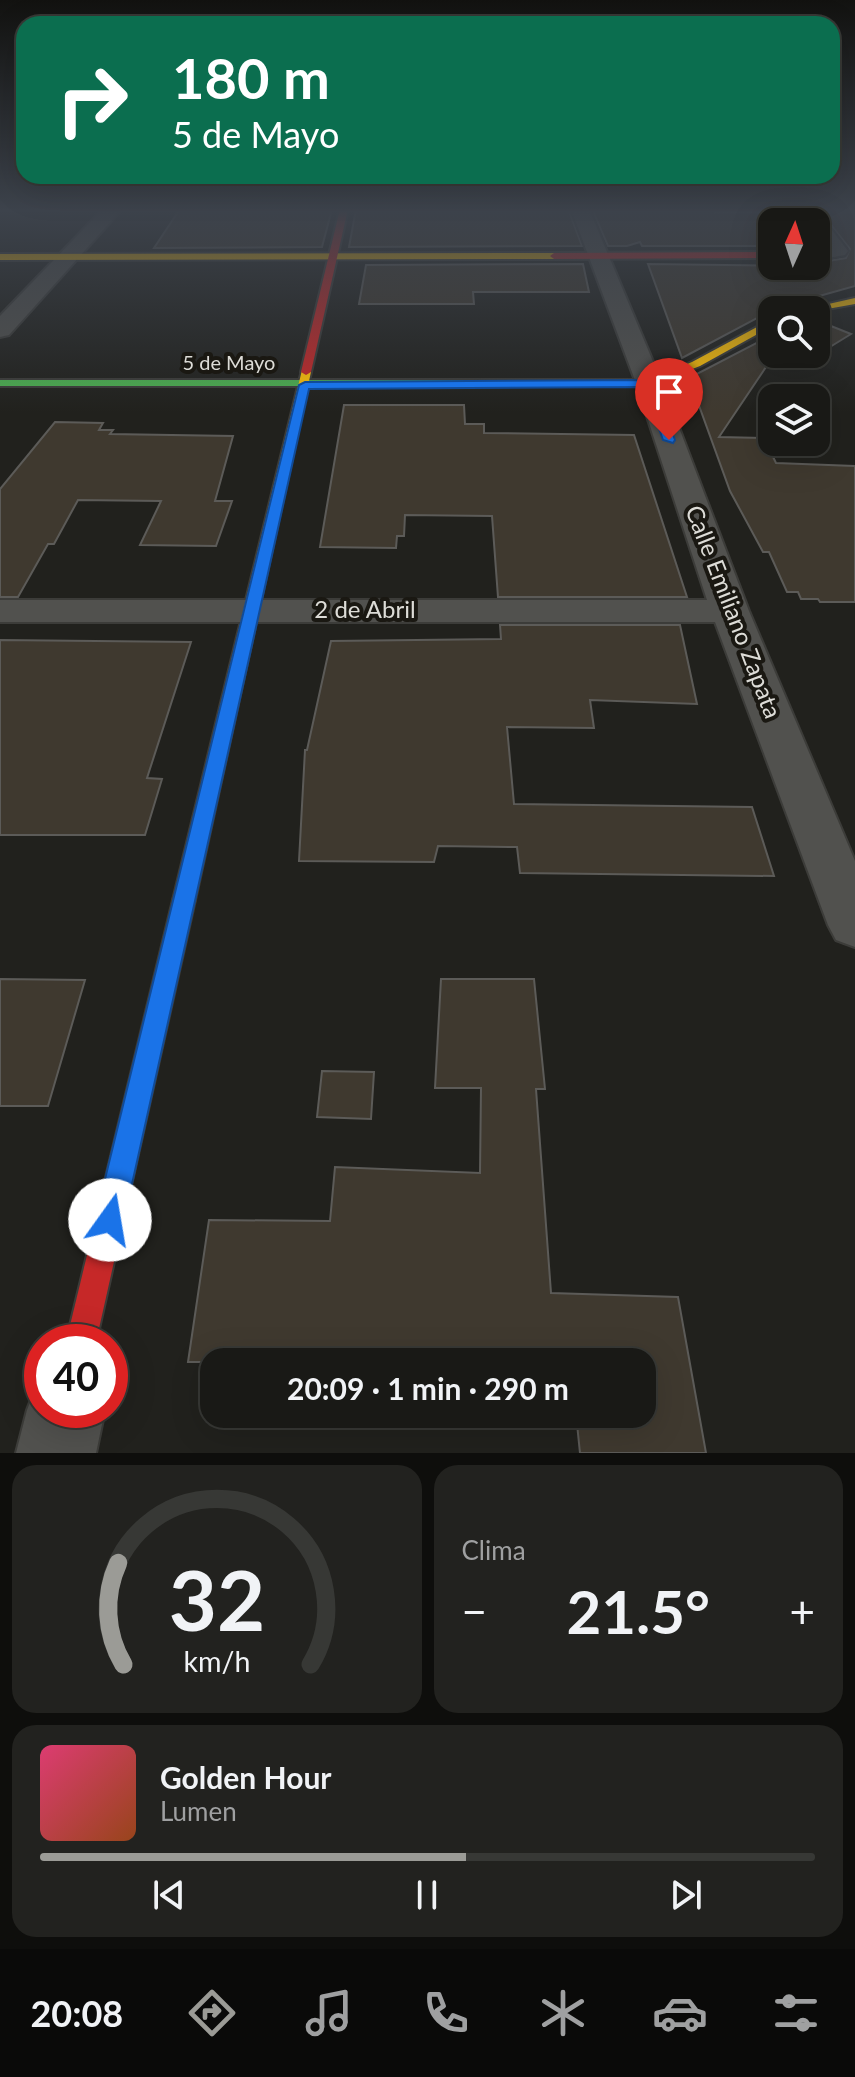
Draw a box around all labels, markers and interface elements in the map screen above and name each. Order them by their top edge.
text: 180 m [172,44,330,111]
icon: right [40,48,144,152]
text: 5 de Mayo [172,112,339,156]
north arrow [758,208,830,280]
map controls [758,208,830,456]
button: search [758,296,830,368]
street label: 5 de Mayo [183,350,275,374]
pin [635,358,703,440]
icon: arrive [647,370,691,414]
button: layers [758,384,830,456]
street label: Calle Emiliano Zapata [680,501,788,722]
street label: 2 de Abril [314,594,416,623]
position arrow [68,1178,152,1262]
speed limit sign: 40 [24,1324,128,1428]
text: 20:09 · 1 min · 290 m [287,1370,569,1406]
text: Clima [462,1534,526,1566]
text: 32 [169,1549,265,1649]
text: 21.5° [566,1575,710,1647]
text: − [462,1585,487,1637]
text: + [789,1585,815,1637]
text: km/h [183,1644,250,1678]
text: Golden Hour [160,1759,332,1795]
text: Lumen [160,1795,237,1827]
icon: previous [147,1873,191,1917]
icon: pause [405,1873,449,1917]
icon: next [664,1873,708,1917]
icon: directions [184,1985,240,2041]
icon: music [301,1985,357,2041]
icon: phone [418,1985,474,2041]
icon: climate [535,1985,591,2041]
icon: car [652,1985,708,2041]
icon: filters [768,1985,824,2041]
text: 20:08 [30,1991,123,2035]

